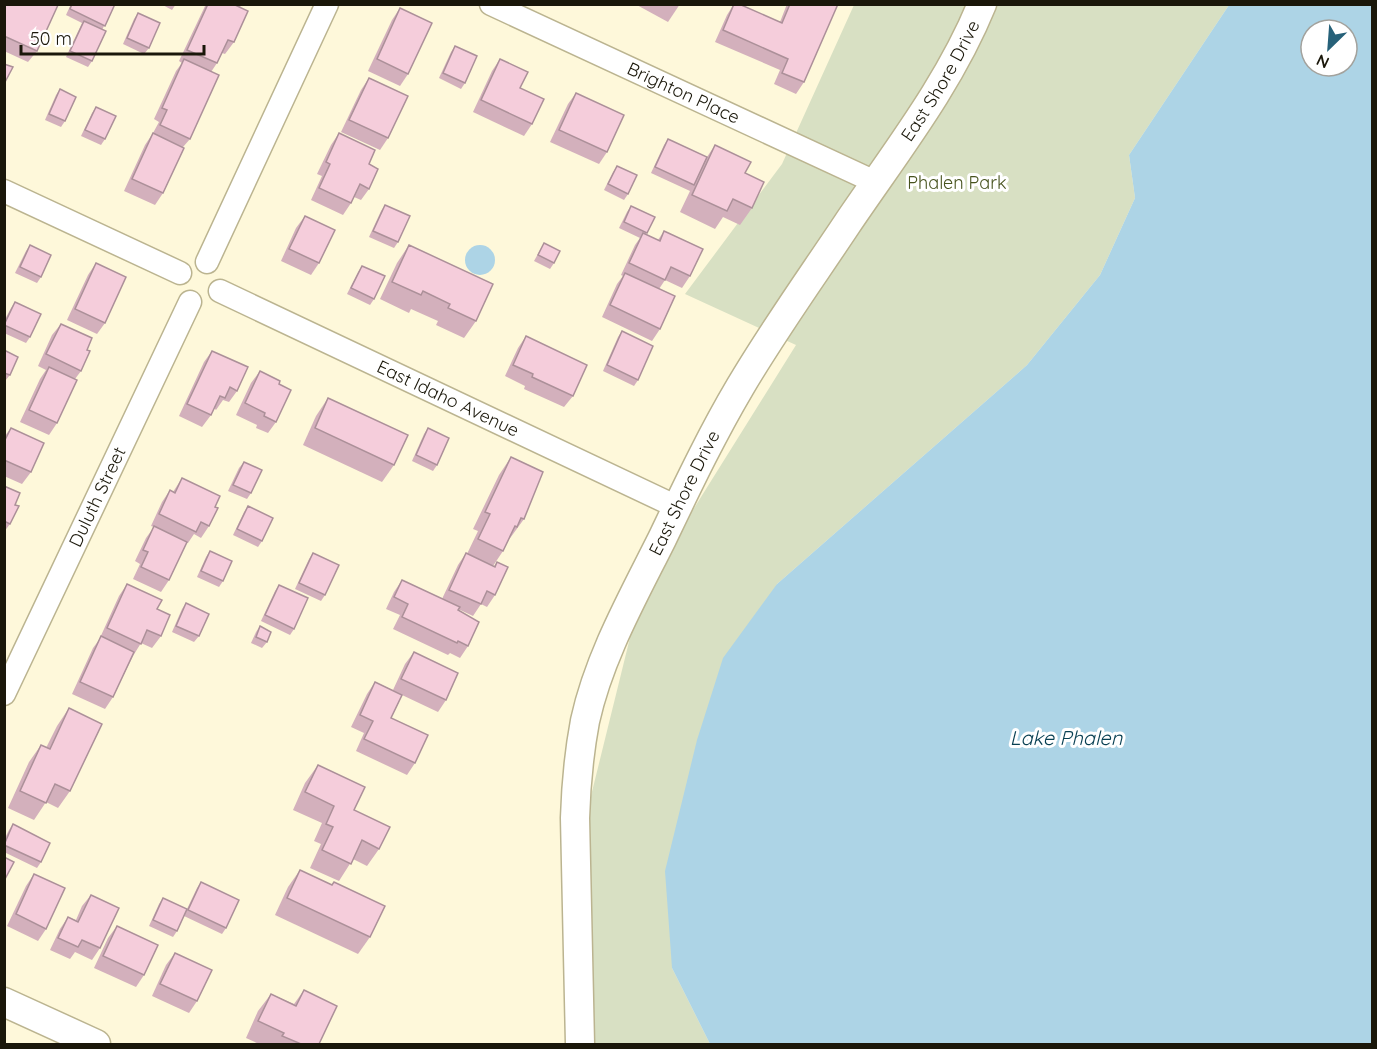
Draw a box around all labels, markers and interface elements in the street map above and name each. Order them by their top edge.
street label: East Shore Drive [896,16,984,146]
scale bar [21,18,204,56]
north arrow [1299,18,1359,78]
text: 50 m [30,27,72,50]
text: N [1313,50,1332,73]
street label: Brighton Place [624,57,744,129]
park label: Phalen Park [907,171,1007,194]
street label: East Idaho Avenue [373,355,523,442]
street label: East Shore Drive [644,426,725,559]
street label: Duluth Street [63,443,131,551]
water label: Lake Phalen [1010,725,1123,750]

